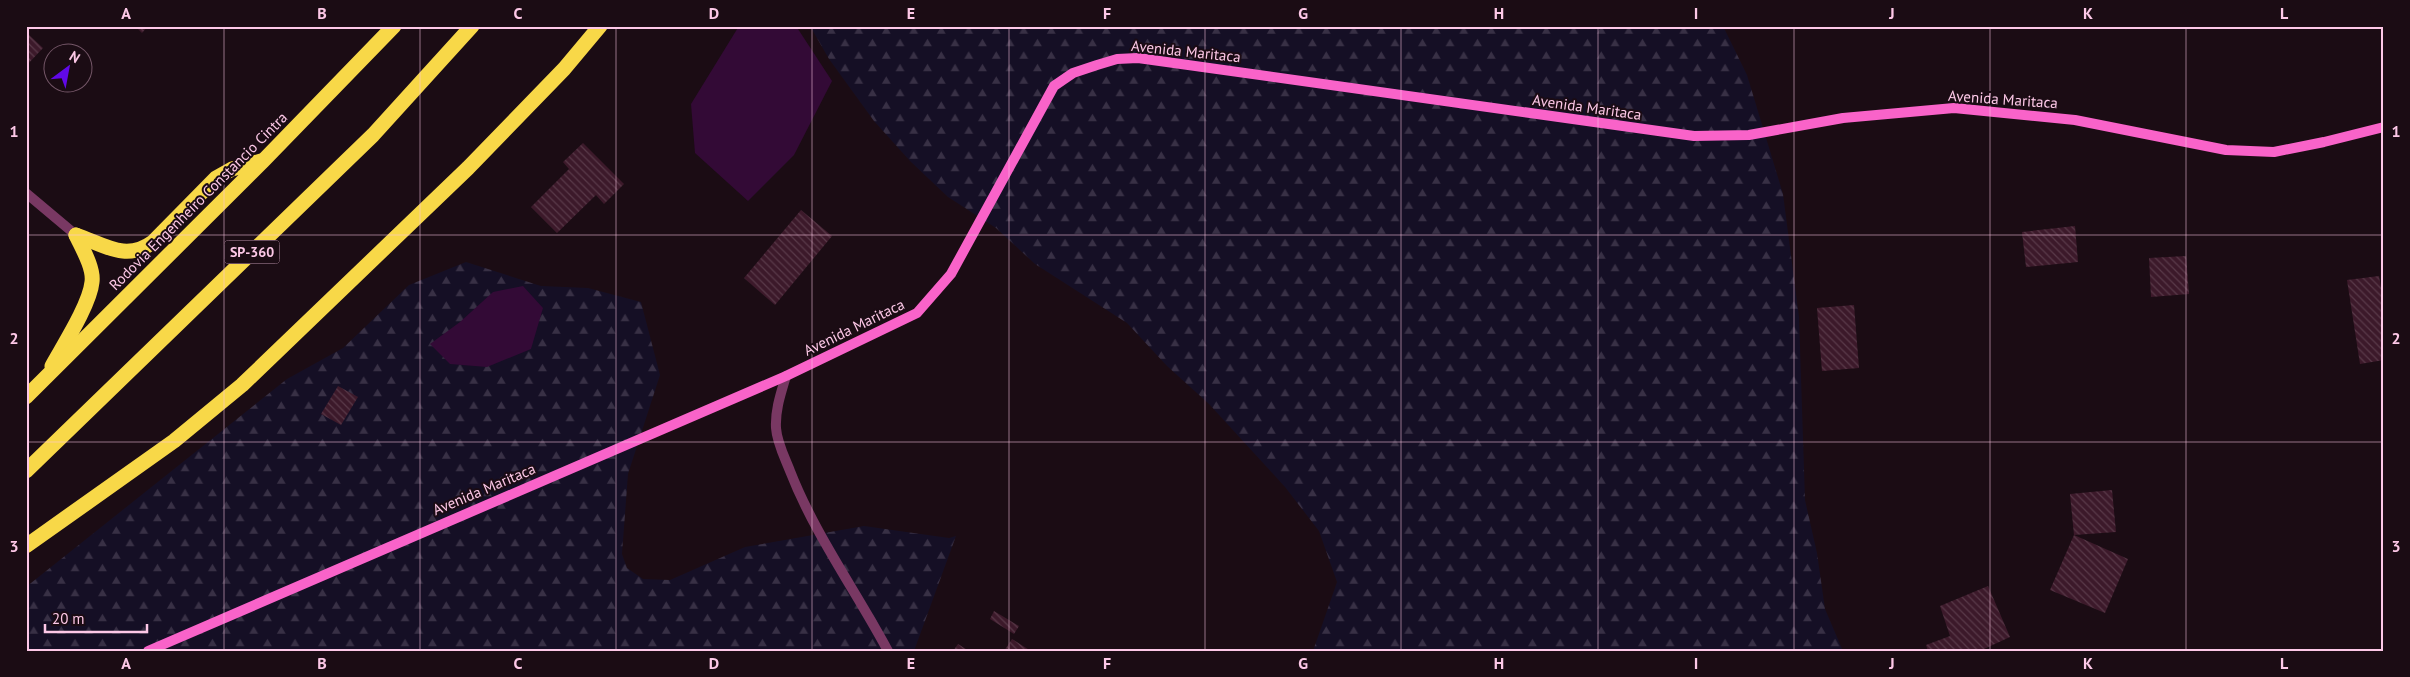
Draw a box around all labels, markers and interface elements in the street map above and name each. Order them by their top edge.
text: A [121,3,131,23]
text: B [317,3,327,23]
text: C [514,3,523,23]
text: D [709,3,719,23]
text: E [907,3,915,23]
text: F [1103,3,1111,23]
text: G [1298,3,1308,23]
text: H [1494,3,1504,23]
text: I [1694,3,1698,23]
text: J [1888,3,1895,23]
text: K [2083,3,2093,23]
text: L [2280,3,2289,23]
street label: Avenida Maritaca [1130,36,1242,66]
north arrow [42,42,92,92]
text: N [66,47,84,67]
street label: Avenida Maritaca [1948,86,2058,112]
street label: Avenida Maritaca [1531,90,1643,124]
street label: Rodovia Engenheiro Constancio Cintra [105,108,291,294]
text: 1 [9,121,19,141]
text: 1 [2391,121,2401,141]
road number: SP-360 [224,240,280,264]
street label: Avenida Maritaca [800,294,908,360]
text: 2 [9,328,19,348]
text: 2 [2391,328,2401,348]
street label: Avenida Maritaca [430,459,538,519]
text: 3 [9,536,19,556]
text: 3 [2391,536,2401,556]
scale bar [45,602,148,634]
text: 20 m [52,609,85,628]
text: A [121,653,131,673]
text: B [317,653,327,673]
text: C [514,653,523,673]
text: D [709,653,719,673]
text: E [907,653,915,673]
text: F [1103,653,1111,673]
text: G [1298,653,1308,673]
text: H [1494,653,1504,673]
text: I [1694,653,1698,673]
text: J [1888,653,1895,673]
text: K [2083,653,2093,673]
text: L [2280,653,2289,673]

